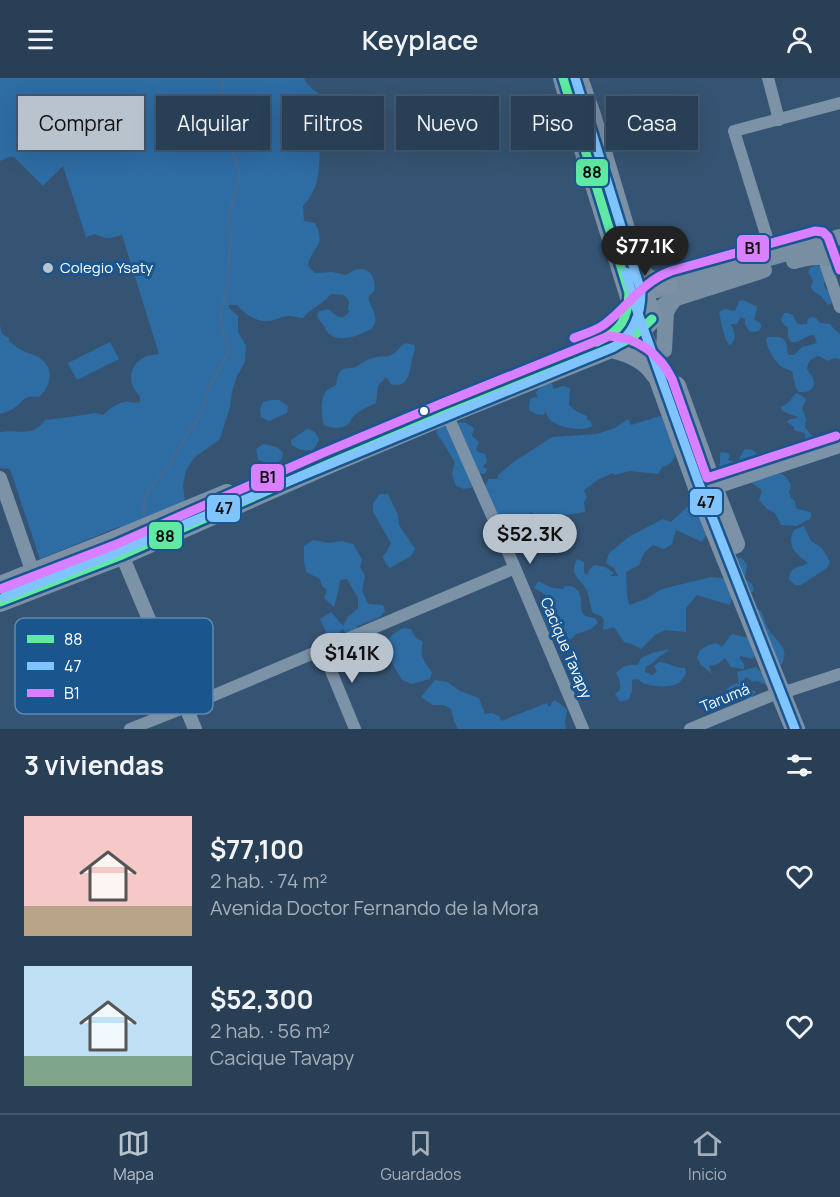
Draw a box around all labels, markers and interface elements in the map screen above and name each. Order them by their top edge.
text: Keyplace [362,21,478,58]
icon: menu [24,23,57,56]
icon: person [783,23,816,56]
chip: Comprar [18,96,144,150]
chip: Alquilar [156,96,270,150]
chip: Filtros [282,96,384,150]
chip: Nuevo [396,96,499,150]
chip: Piso [511,96,594,150]
chip: Casa [606,96,698,150]
line badge: 88 [575,158,609,187]
text: 88 [582,161,602,183]
pin: $77.1K [596,226,694,277]
text: $77.1K [615,232,675,259]
line badge: B1 [736,234,770,263]
text: B1 [744,237,762,259]
place label: Colegio Ysaty [60,257,153,278]
marker: Colegio Ysaty [41,261,55,275]
unlabelled marker [418,405,430,417]
line badge: B1 [250,463,285,492]
text: B1 [259,466,277,488]
line badge: 47 [689,488,723,516]
text: 47 [697,491,715,513]
line badge: 47 [206,494,241,523]
text: 47 [215,497,233,519]
pin: $52.3K [481,514,579,565]
text: $52.3K [497,520,563,547]
line badge: 88 [148,521,183,550]
text: 88 [155,525,175,547]
street label: Cacique Tavapy [536,594,597,702]
legend [15,618,213,714]
text: 88 [64,628,83,650]
pin: $141K [310,633,394,684]
text: $141K [324,639,380,666]
text: 47 [64,655,81,677]
street label: Tarumá [697,678,753,717]
text: B1 [64,682,80,704]
text: 3 viviendas [24,747,164,783]
icon: filters [783,749,816,782]
text: $77,100 [210,831,304,867]
icon: home [72,840,144,912]
icon: heart [783,860,816,893]
text: 2 hab. · 74 m² [210,867,327,894]
text: Avenida Doctor Fernando de la Mora [210,894,539,921]
text: $52,300 [210,981,314,1017]
icon: home [72,990,144,1062]
icon: heart [783,1010,816,1043]
text: 2 hab. · 56 m² [210,1017,330,1044]
text: Cacique Tavapy [210,1044,354,1071]
tab: Mapa [113,1127,154,1185]
tab: Guardados [380,1127,461,1185]
tab: Inicio [688,1127,727,1185]

